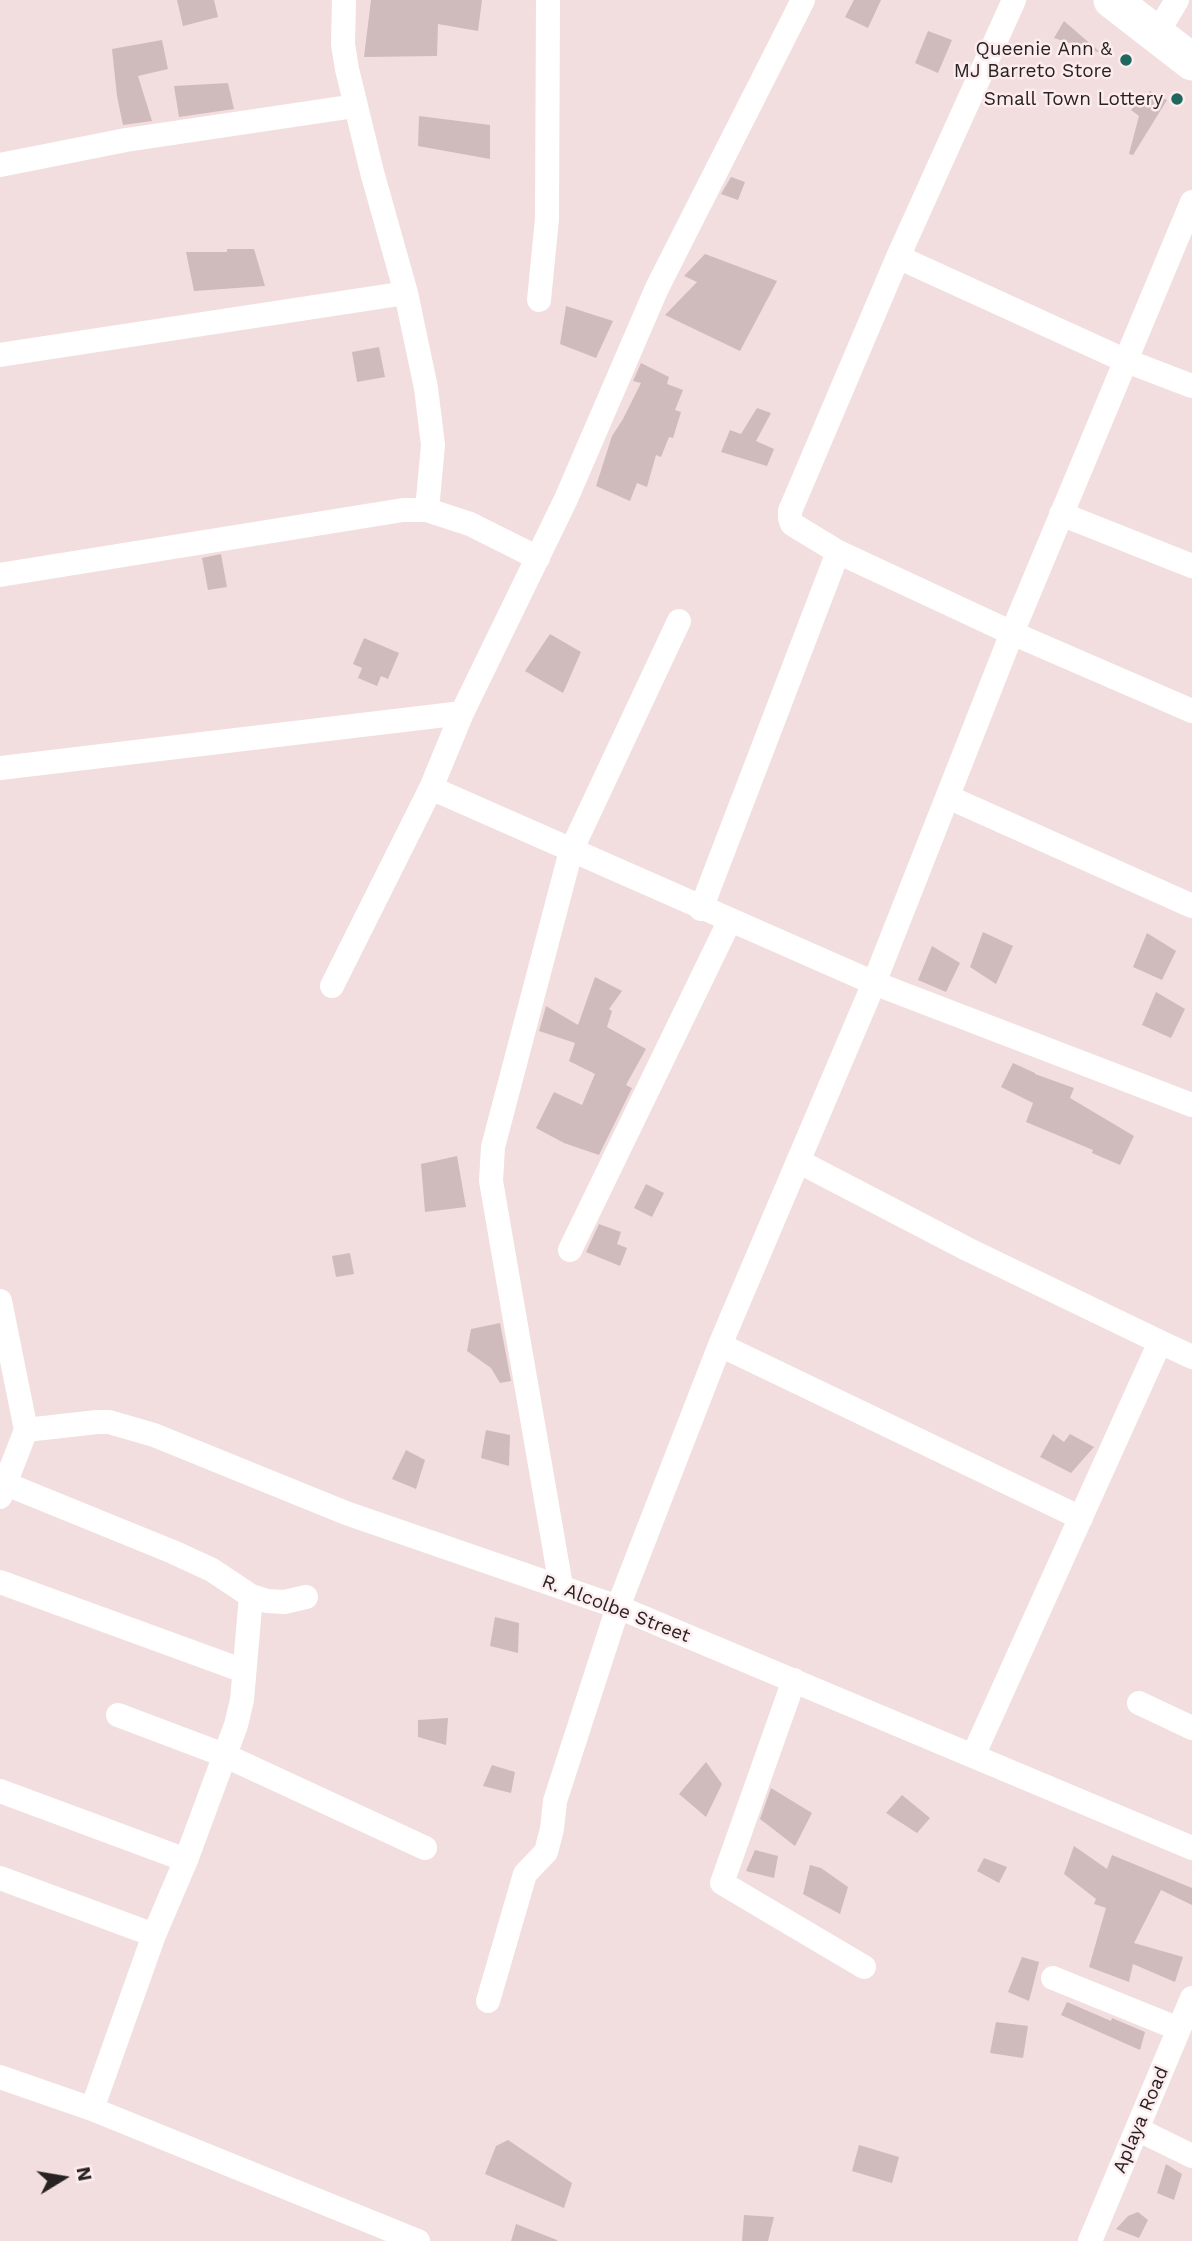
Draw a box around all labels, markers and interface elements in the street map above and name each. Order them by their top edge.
place label: Queenie Ann & MJ Barreto Store [954,38,1112,82]
marker: Queenie Ann & MJ Barreto Store [1118,52,1134,68]
place label: Small Town Lottery [984,88,1163,110]
marker: Small Town Lottery [1169,91,1185,107]
street label: R. Alcolbe Street [539,1570,693,1648]
street label: Aplaya Road [1108,2063,1174,2177]
north arrow [28,2143,98,2213]
text: N [71,2165,97,2183]

